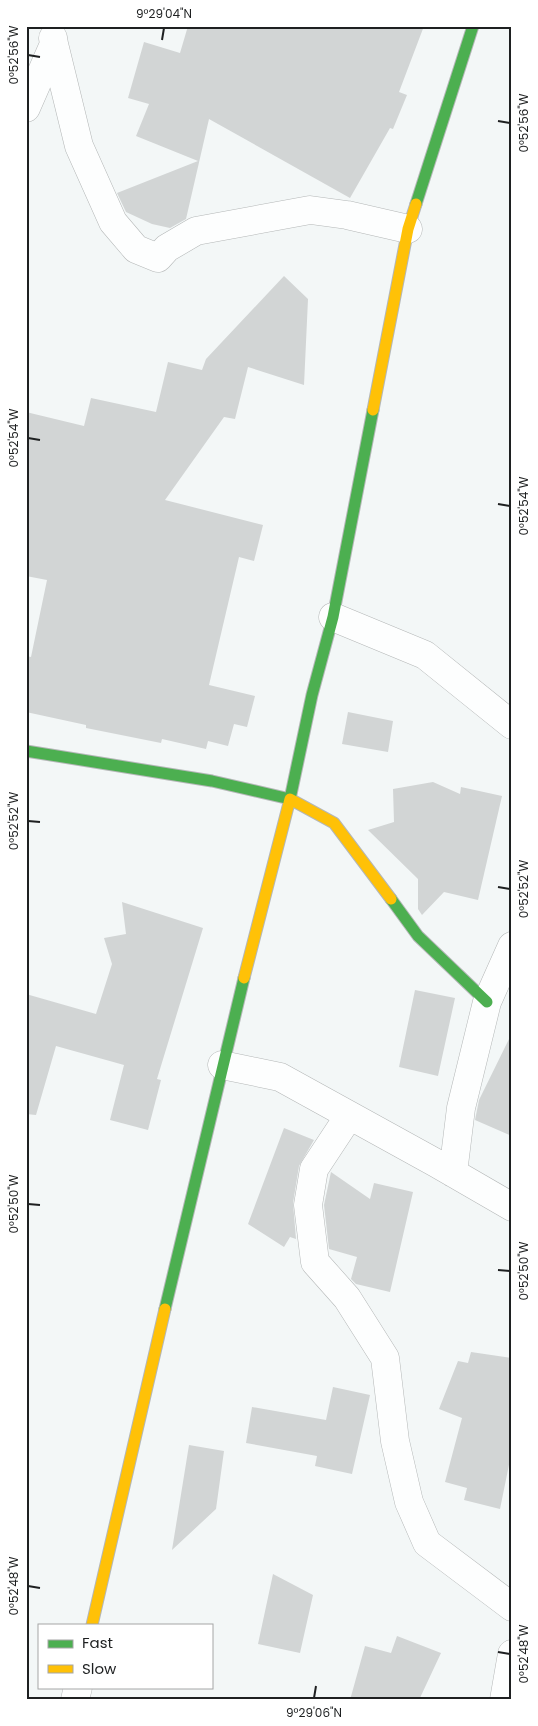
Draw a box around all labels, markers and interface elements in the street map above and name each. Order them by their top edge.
text: 9°29'04"N [136,5,192,22]
text: 0°52'56"W [5,25,22,85]
text: 0°52'56"W [515,93,532,153]
text: 0°52'54"W [5,408,22,468]
text: 0°52'54"W [515,476,532,536]
text: 0°52'52"W [5,791,22,850]
text: 0°52'52"W [515,859,532,918]
text: 0°52'50"W [5,1174,22,1234]
text: 0°52'50"W [515,1241,532,1301]
text: 0°52'48"W [5,1556,22,1616]
legend [38,1624,212,1688]
text: 0°52'48"W [515,1624,532,1684]
text: Fast [82,1632,113,1653]
text: Slow [82,1658,117,1679]
text: 9°29'06"N [286,1704,342,1721]

